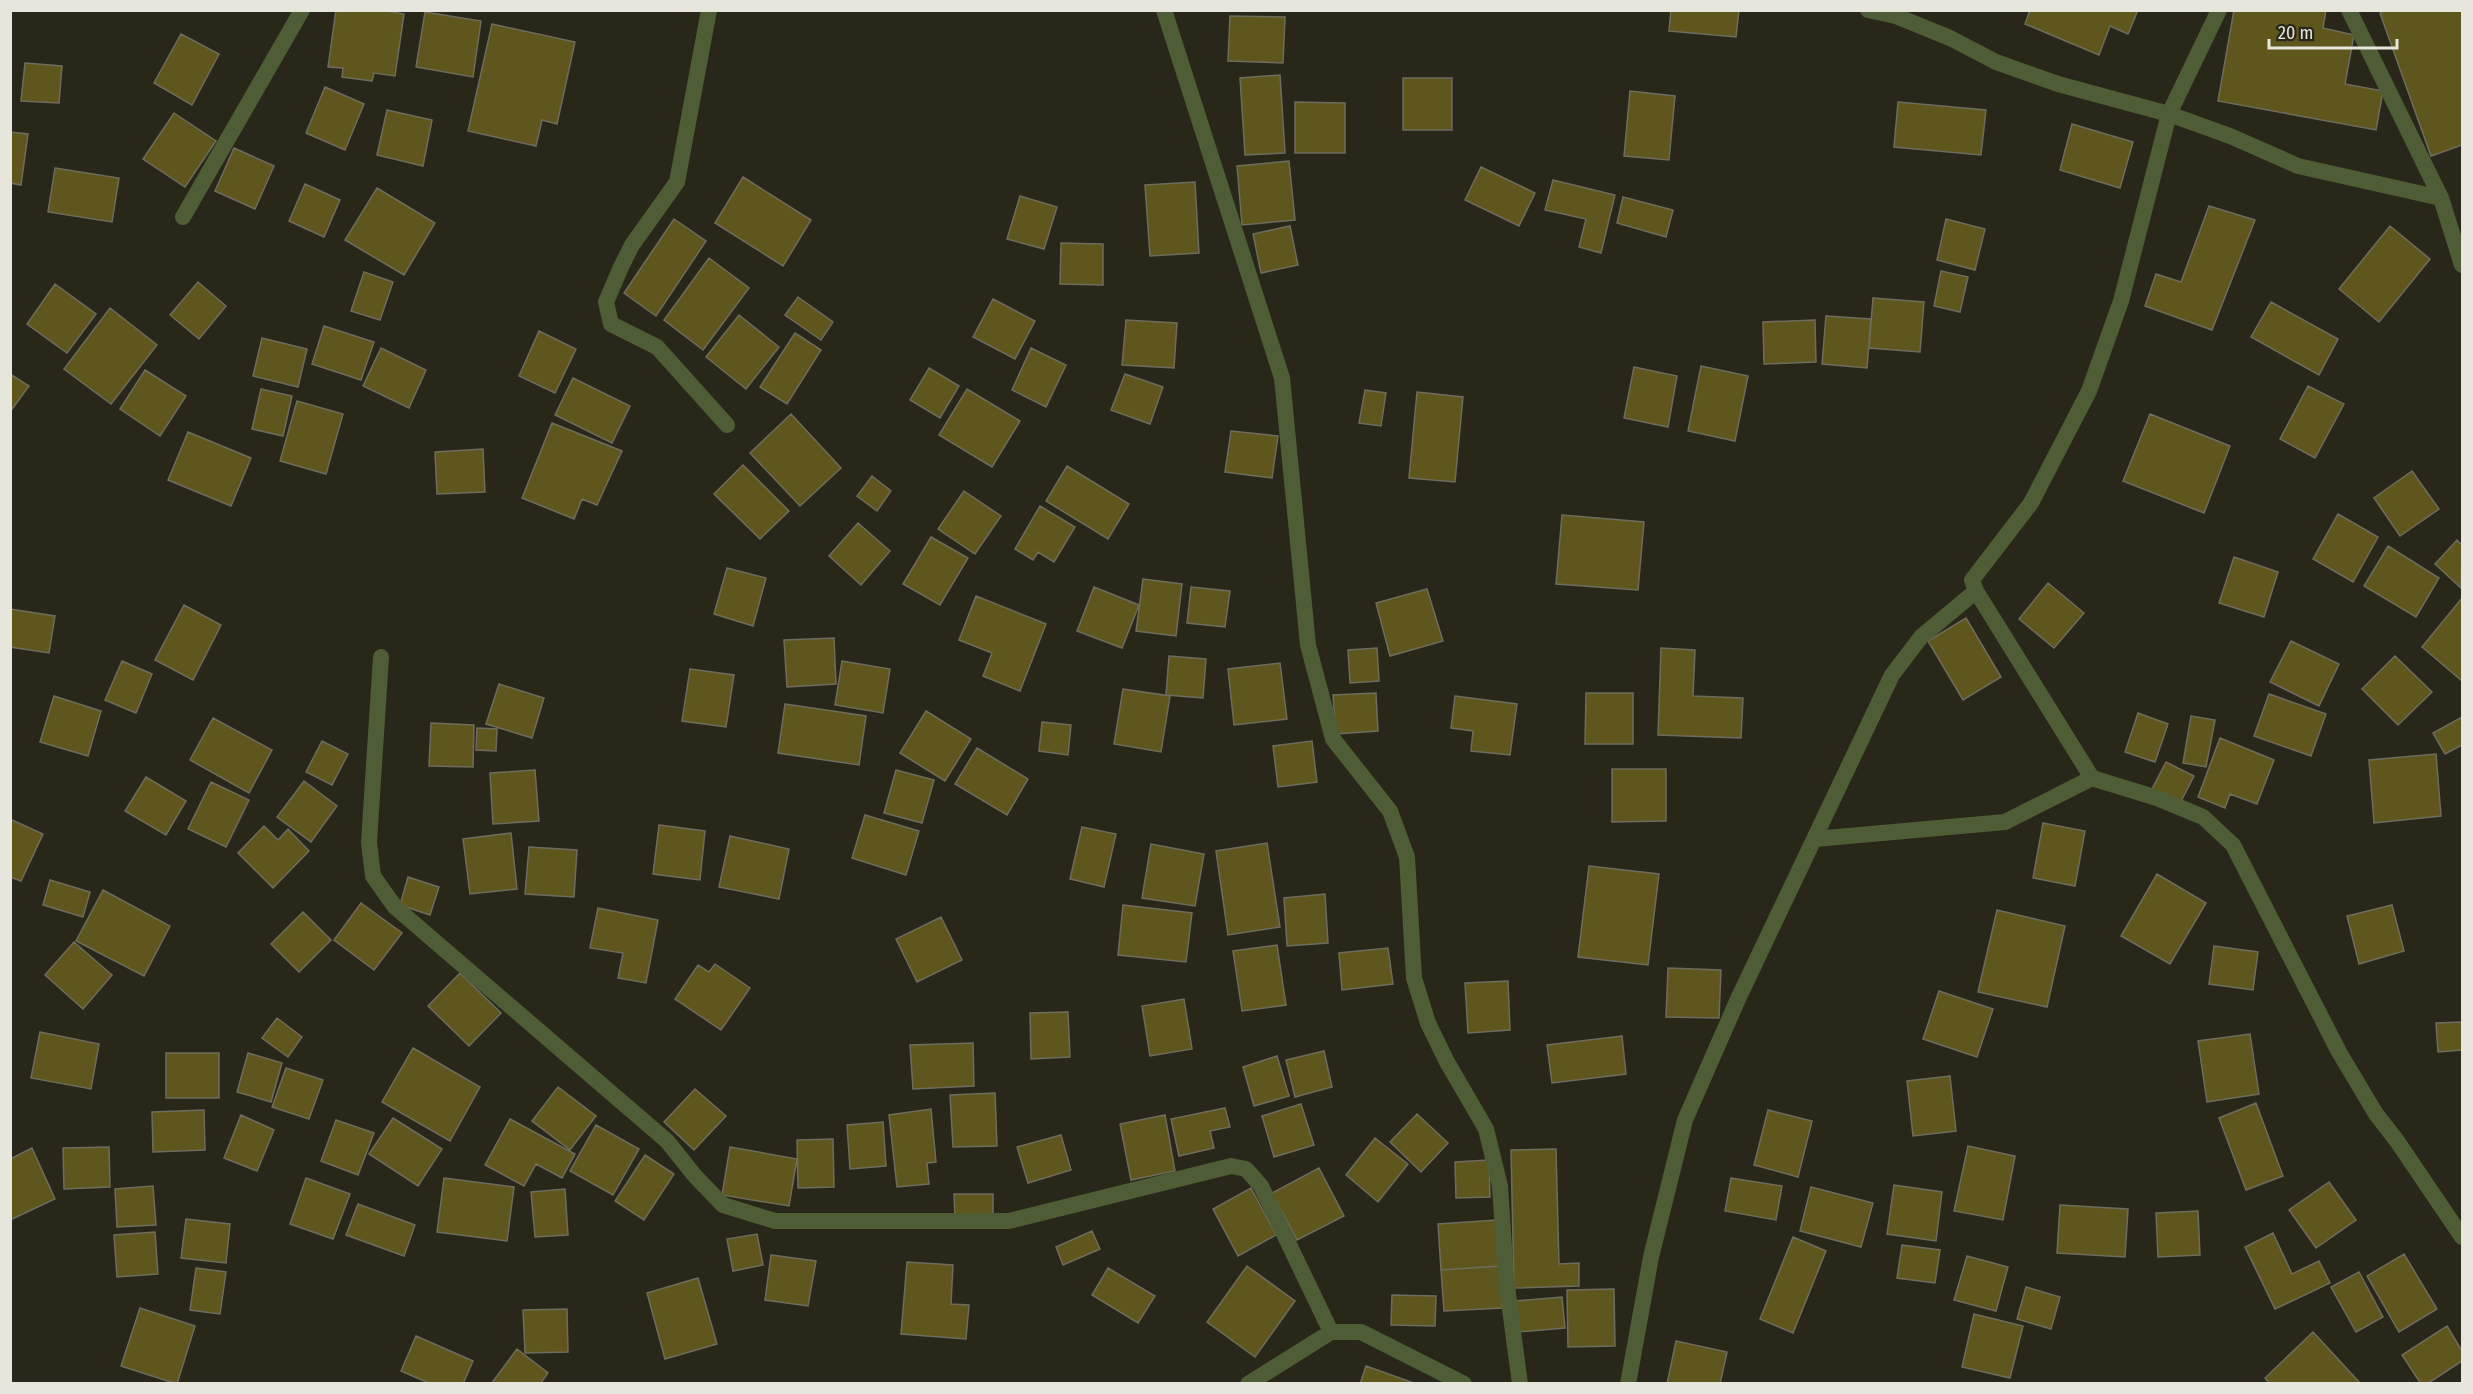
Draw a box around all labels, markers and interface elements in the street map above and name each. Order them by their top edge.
scale bar [2269,12,2396,50]
text: 20 m [2278,22,2313,44]

